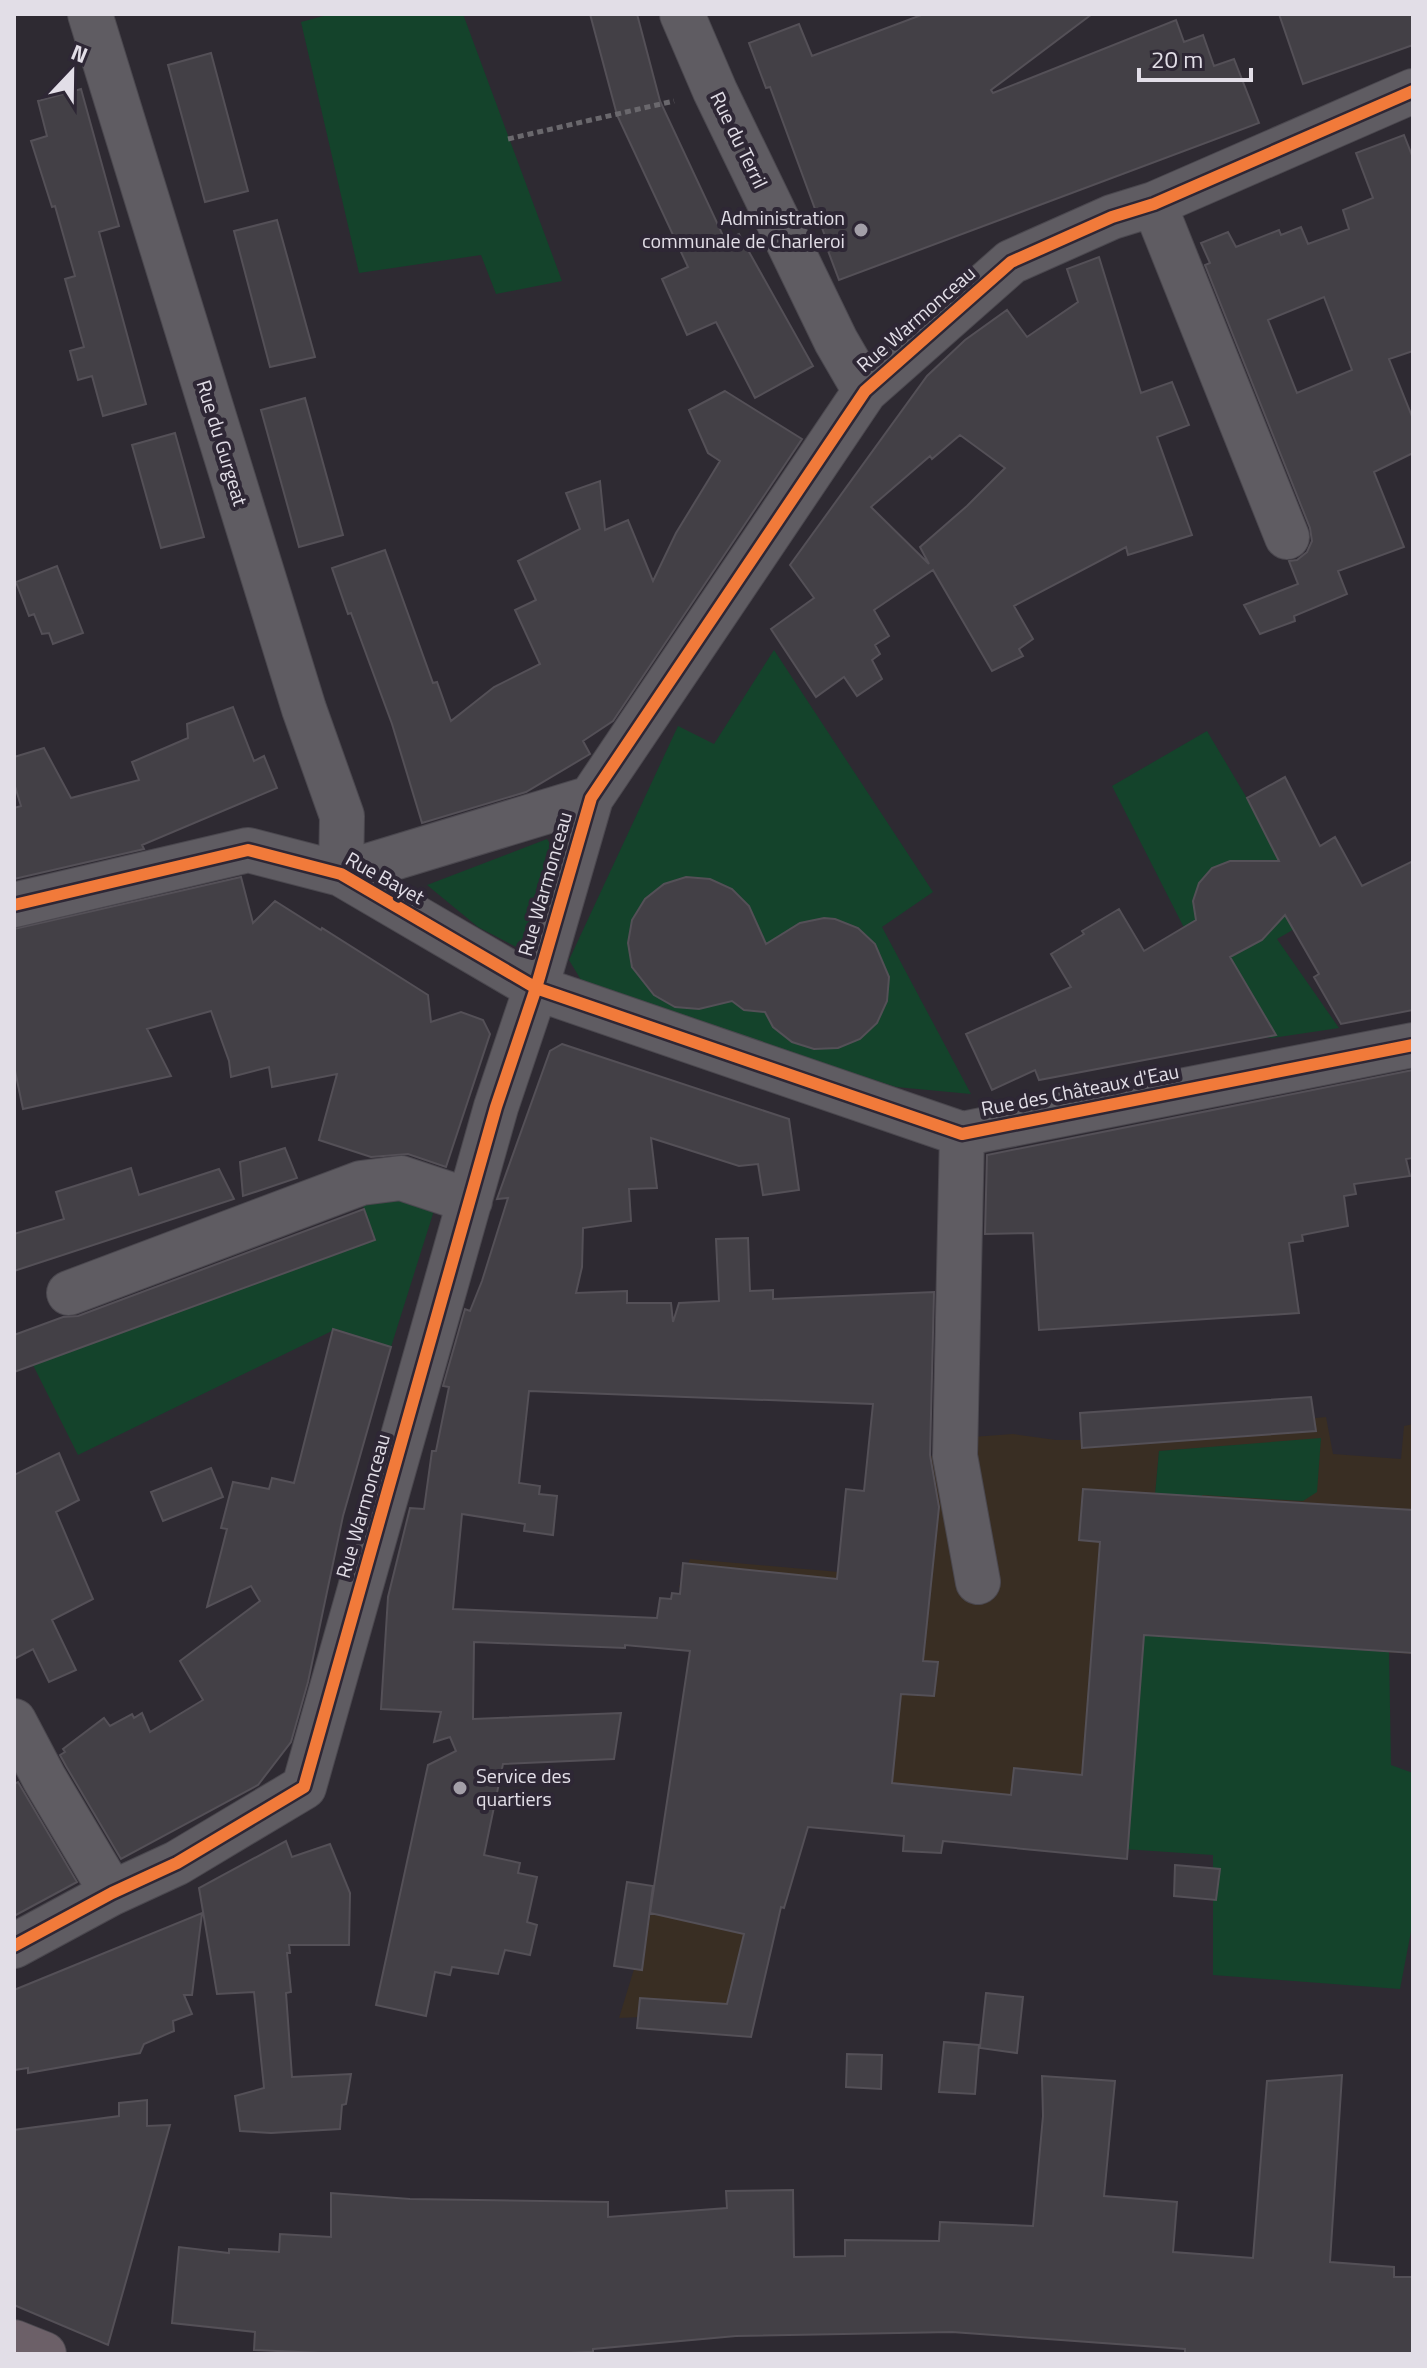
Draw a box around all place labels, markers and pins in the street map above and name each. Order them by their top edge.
place label: Administration communale de Charleroi [642,202,845,256]
marker: Administration communale de Charleroi [852,221,870,239]
place label: Service des quartiers [476,1760,571,1814]
marker: Service des quartiers [451,1779,469,1797]

